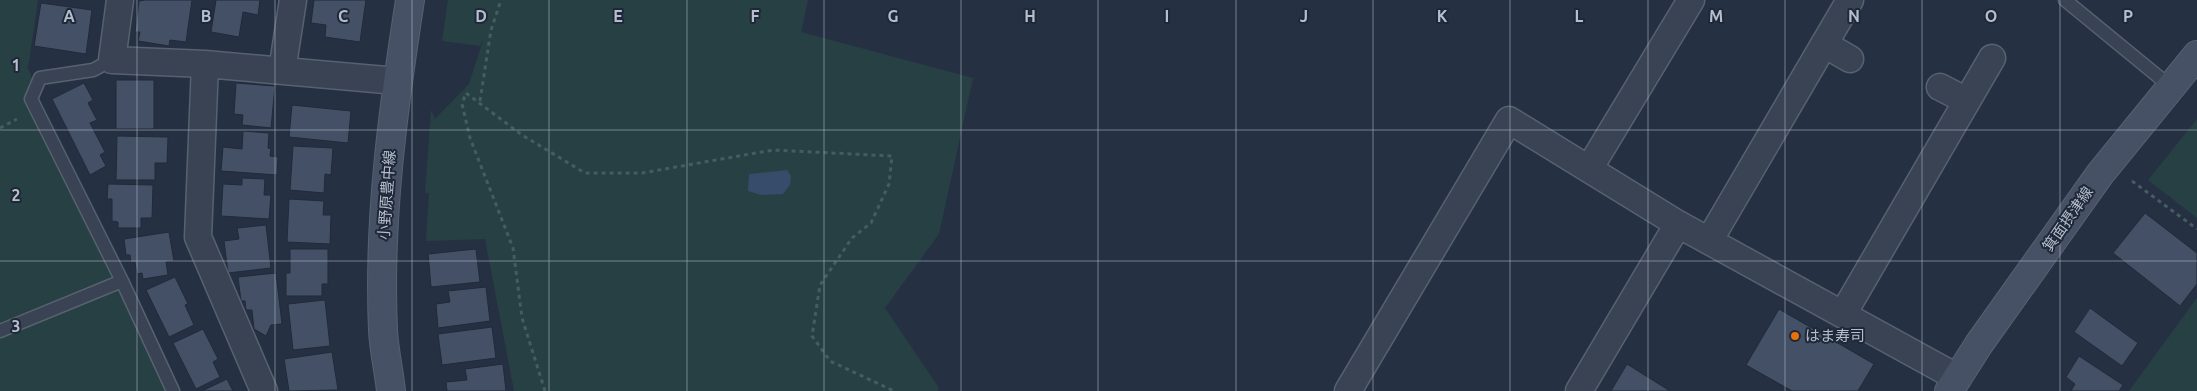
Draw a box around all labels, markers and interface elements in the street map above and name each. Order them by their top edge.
text: A [63,7,75,25]
text: B [201,7,211,25]
text: C [338,7,348,25]
text: D [475,7,487,25]
text: E [613,7,623,25]
text: F [751,7,760,25]
text: G [887,7,899,25]
text: H [1024,7,1036,25]
text: I [1165,7,1169,25]
text: J [1300,7,1308,25]
text: K [1437,7,1448,25]
text: L [1575,7,1584,25]
text: M [1709,7,1723,25]
text: N [1848,7,1860,25]
text: O [1985,7,1997,25]
text: P [2123,7,2133,25]
text: 1 [11,56,21,74]
street label: 小野原豊中線 [375,149,398,240]
street label: 箕面摂津線 [2039,183,2096,254]
text: 2 [11,186,21,204]
text: 3 [11,317,21,335]
place label: はま寿司 [1805,327,1865,344]
marker: はま寿司 [1789,330,1801,342]

